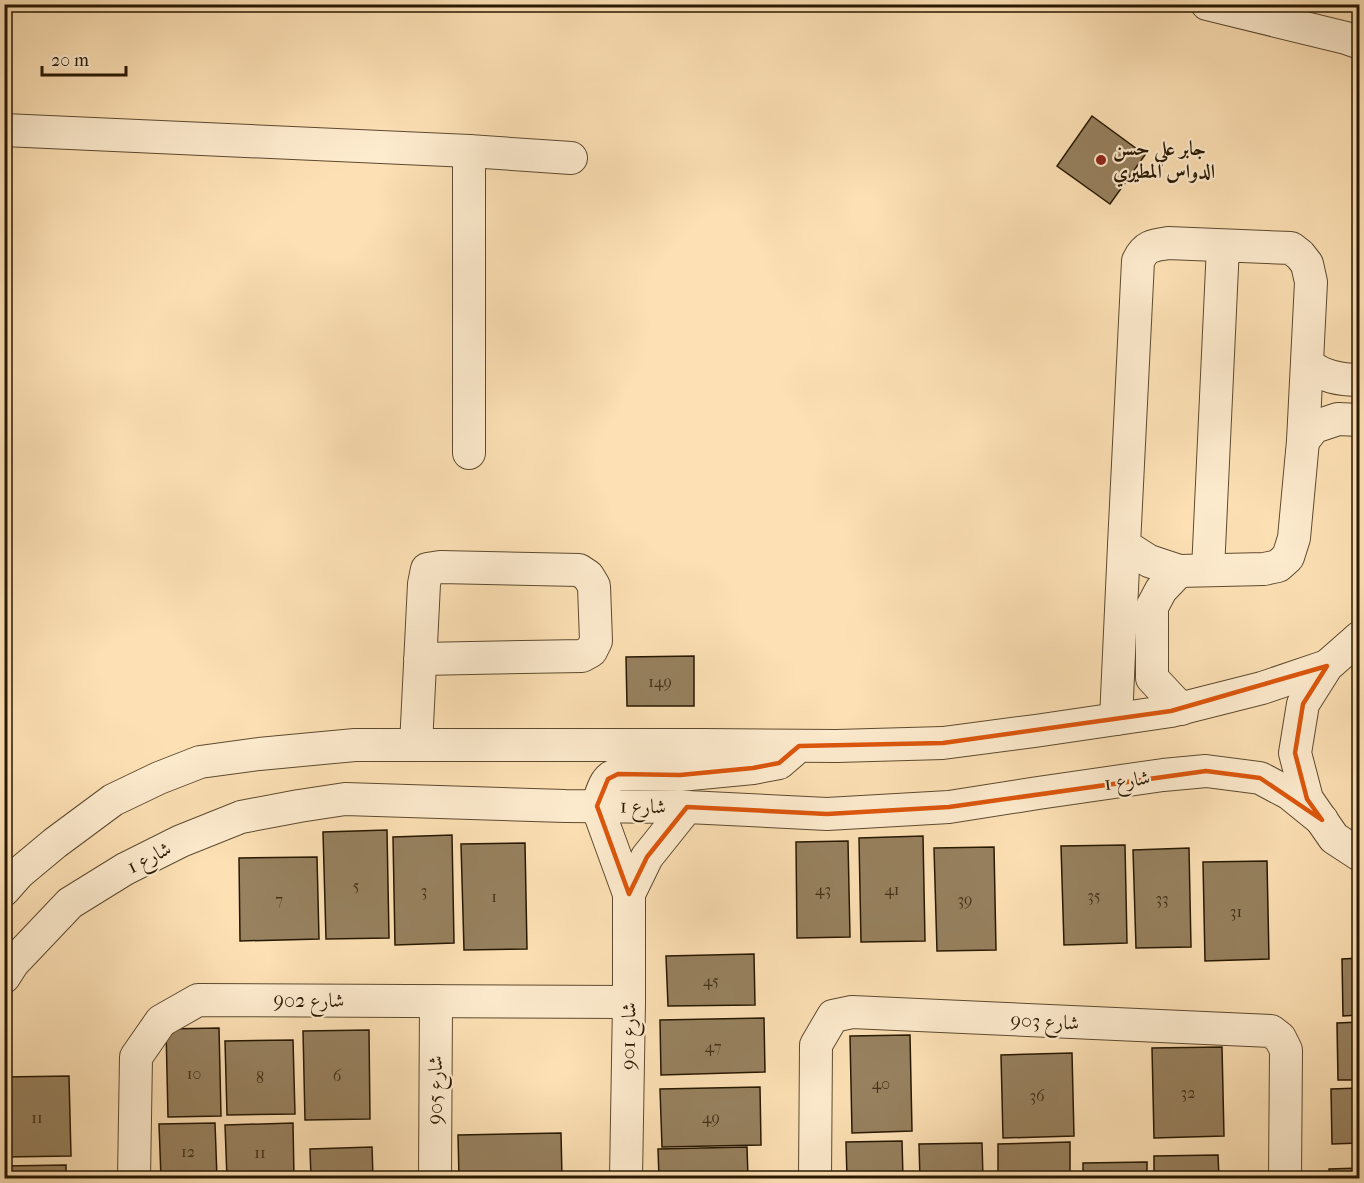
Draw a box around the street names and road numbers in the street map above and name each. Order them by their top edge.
street label: شارع 1 [1103,766,1152,801]
street label: شارع 1 [620,795,666,824]
street label: شارع 1 [123,837,178,884]
street label: شارع 902 [274,989,344,1018]
street label: شارع 901 [616,1002,647,1070]
street label: شارع 903 [1010,1008,1080,1041]
street label: شارع 905 [424,1055,453,1125]

